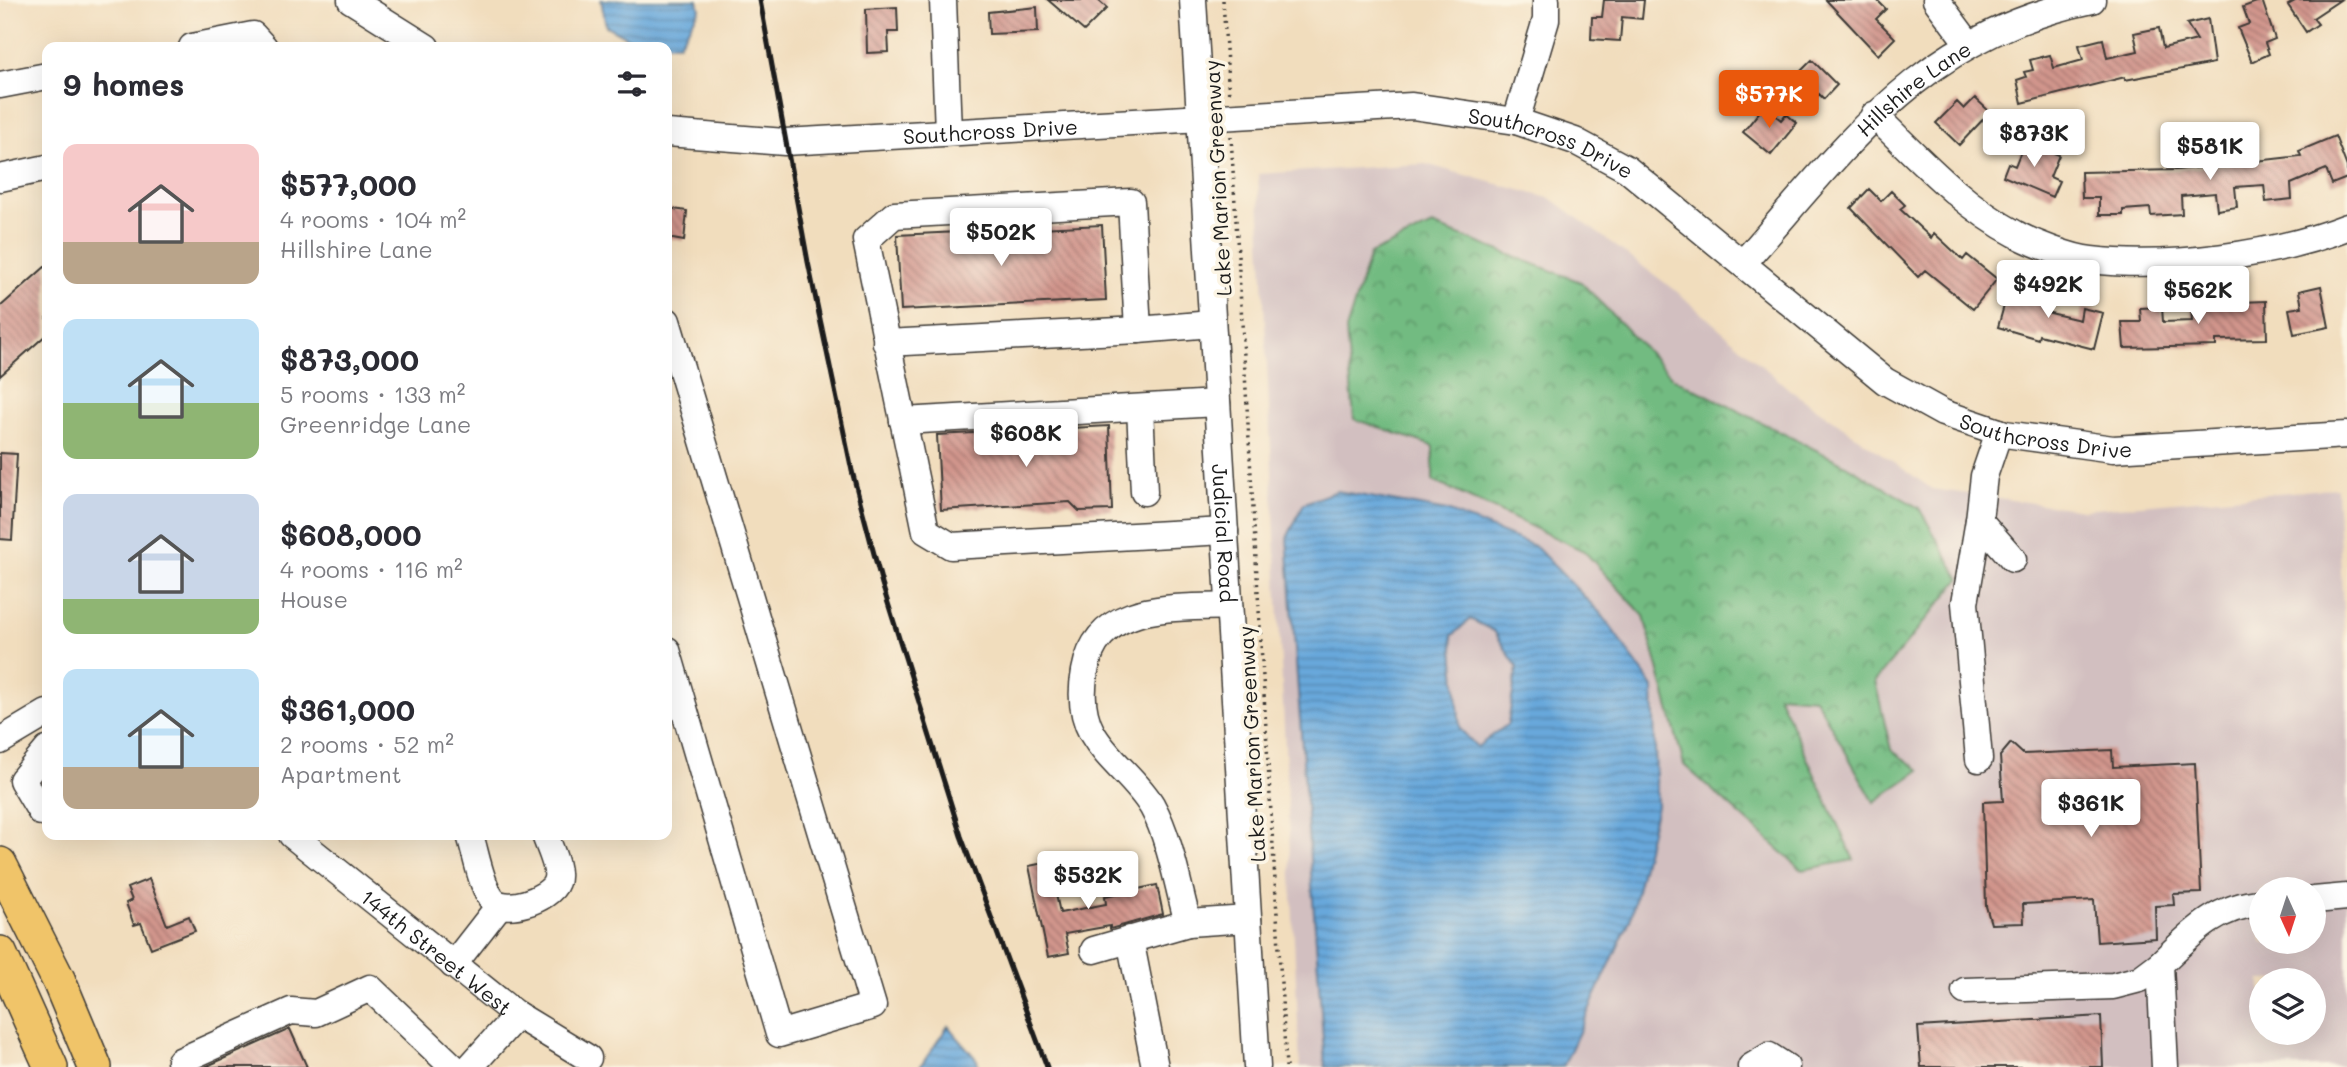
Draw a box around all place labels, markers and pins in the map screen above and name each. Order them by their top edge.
pin: $577K [1720,71,1818,130]
pin: $873K [1985,110,2083,169]
pin: $581K [2161,122,2259,182]
pin: $502K [952,208,1050,268]
pin: $492K [1999,260,2097,320]
pin: $562K [2149,266,2247,326]
pin: $608K [977,410,1075,469]
pin: $361K [2042,780,2140,839]
pin: $532K [1039,852,1137,911]

